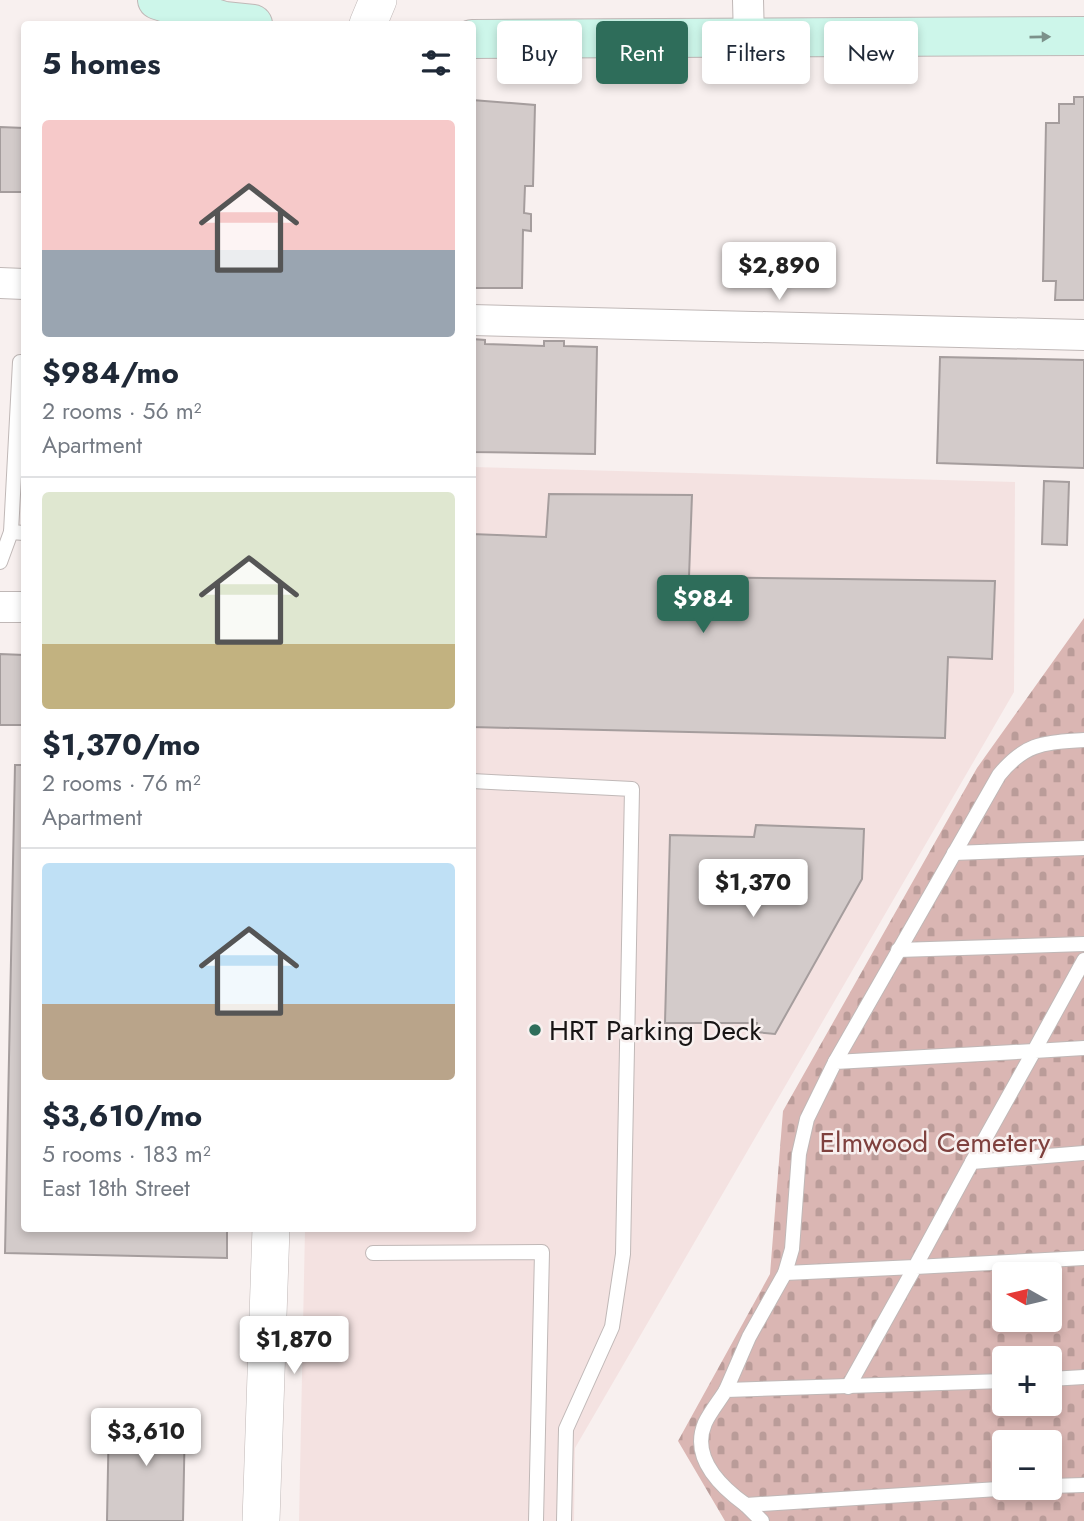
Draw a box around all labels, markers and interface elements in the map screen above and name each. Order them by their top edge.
chip: Buy [497,21,582,84]
chip: Rent [596,21,688,84]
chip: Filters [702,21,810,84]
chip: New [824,21,918,84]
one-way arrow [1029,31,1051,43]
text: 5 homes [42,42,161,85]
icon: filters [417,44,455,82]
icon: home [186,165,312,291]
pin: $2,890 [722,243,836,302]
text: $2,890 [738,248,820,282]
text: $984/mo [42,351,179,394]
text: 2 rooms · 56 m² [42,394,202,428]
text: Apartment [42,428,142,462]
icon: home [186,537,312,663]
pin: $984 [662,576,744,635]
text: $984 [673,581,733,615]
text: $1,370/mo [42,723,200,766]
text: 2 rooms · 76 m² [42,766,201,800]
text: Apartment [42,800,142,834]
pin: $1,370 [696,860,810,919]
text: $1,370 [715,865,791,899]
icon: home [186,908,312,1034]
place label: HRT Parking Deck [549,1010,762,1051]
marker: HRT Parking Deck [527,1022,543,1038]
text: $3,610/mo [42,1094,202,1137]
park label: Elmwood Cemetery [820,1122,1051,1163]
text: 5 rooms · 183 m² [42,1137,211,1171]
text: East 18th Street [42,1171,190,1205]
north arrow [992,1262,1062,1332]
map controls [992,1262,1062,1500]
pin: $1,870 [237,1316,351,1376]
text: $1,870 [256,1322,332,1356]
button: + [992,1346,1062,1416]
pin: $3,610 [89,1408,203,1468]
text: $3,610 [107,1414,185,1448]
button: − [992,1430,1062,1500]

